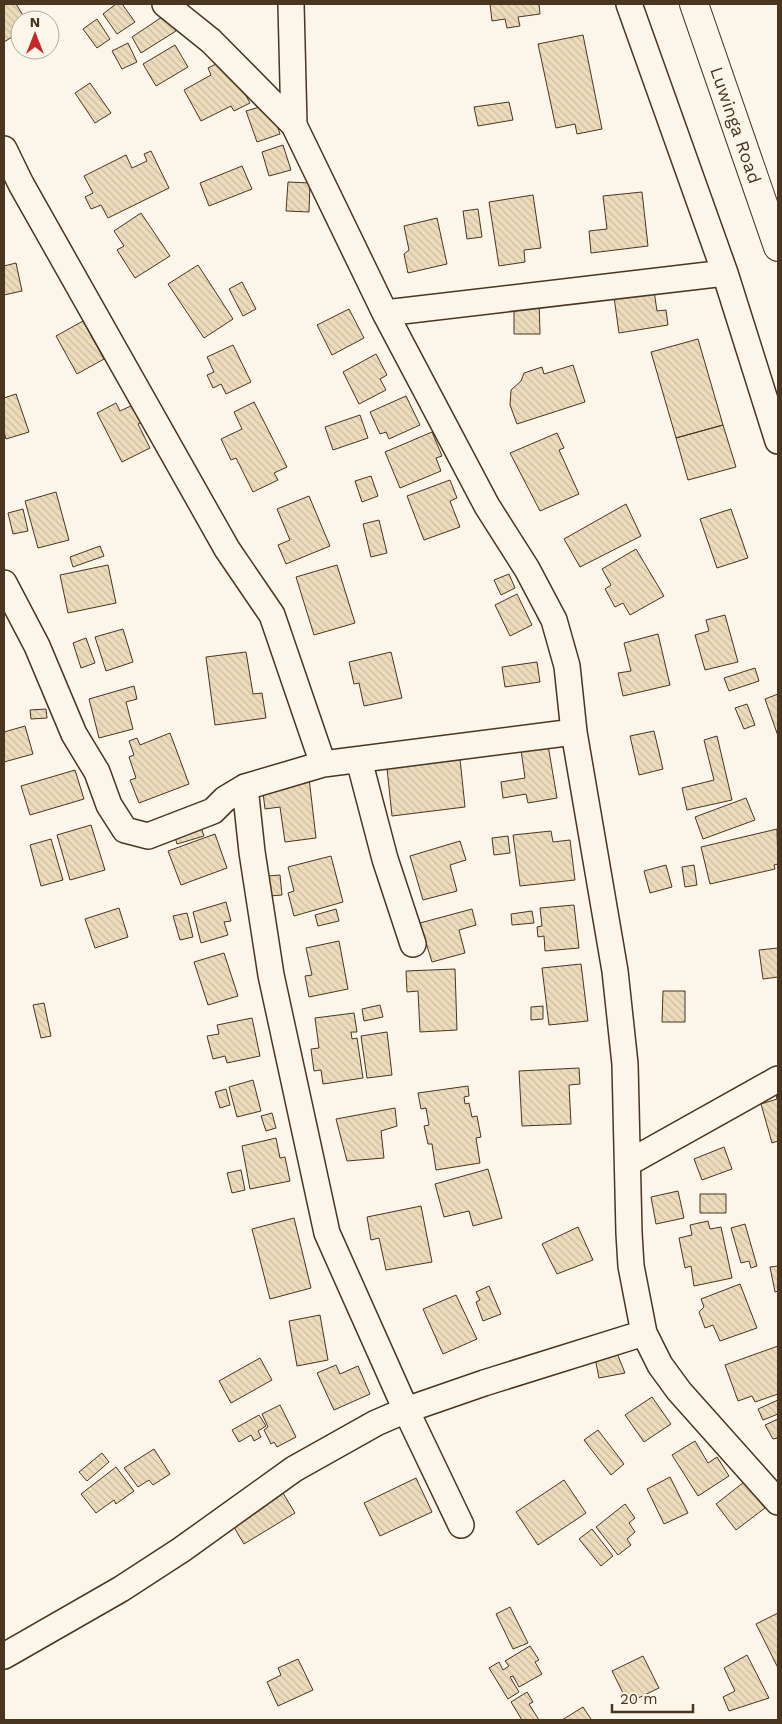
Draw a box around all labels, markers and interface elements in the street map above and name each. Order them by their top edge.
north arrow [10,10,60,60]
text: N [30,14,40,30]
street label: Luwinga Road [706,64,766,186]
scale bar [612,1682,693,1714]
text: 20 m [620,1690,658,1708]

